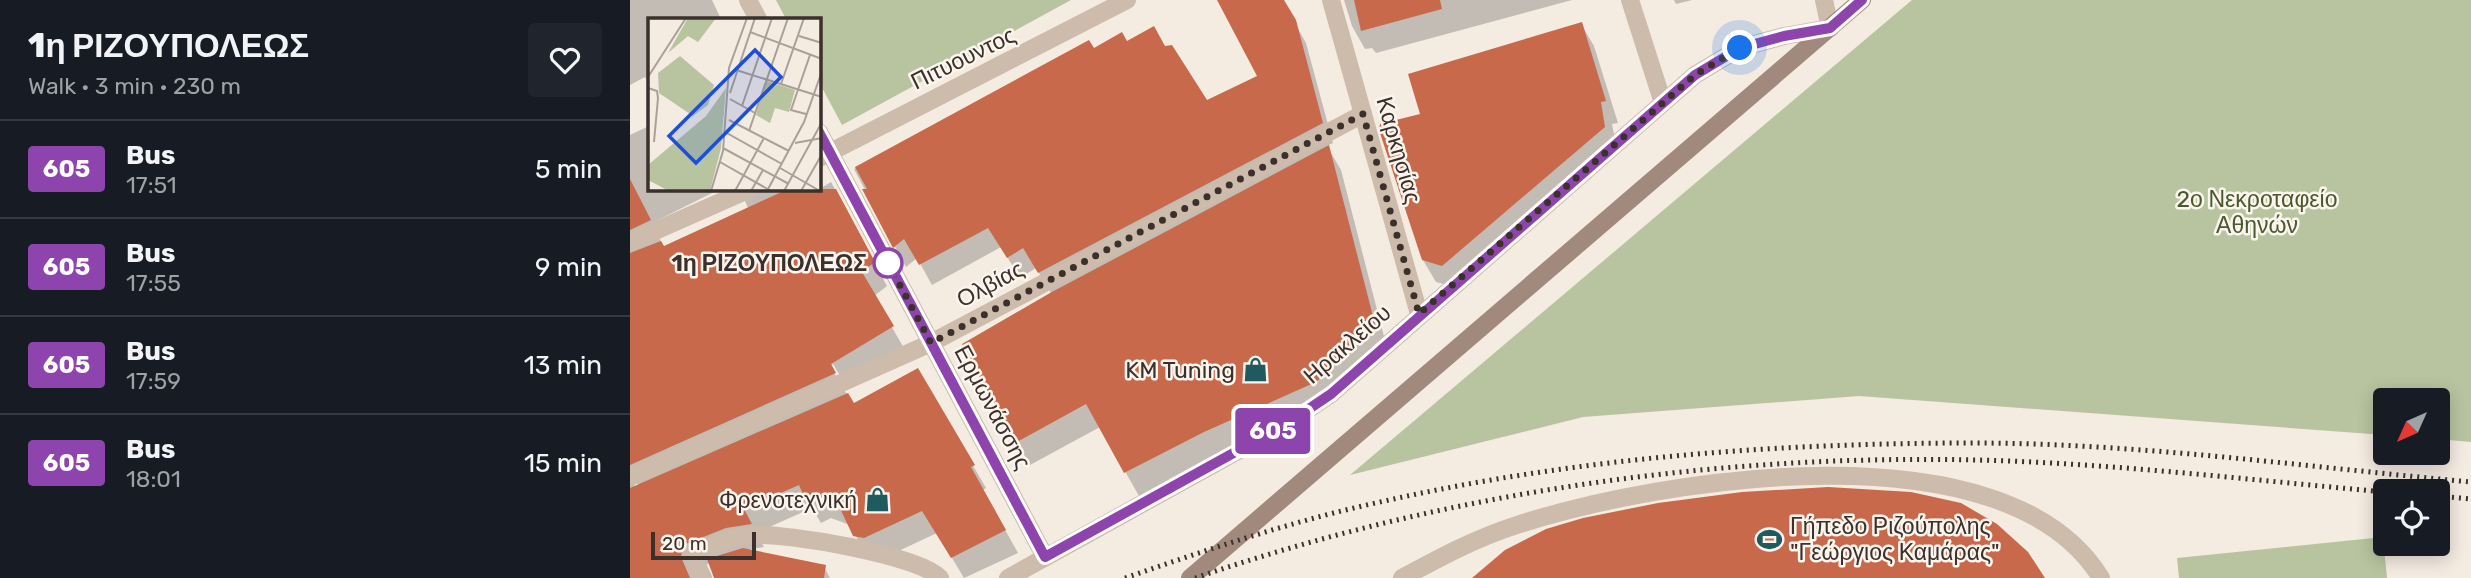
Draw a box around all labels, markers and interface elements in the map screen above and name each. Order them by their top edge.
inset map [648,18,821,191]
street label: Πιτυουντος [906,21,1020,95]
button: heart [528,23,602,97]
text: 1η ΡΙΖΟΥΠΟΛΕΩΣ [28,26,309,65]
your location [1722,30,1757,65]
text: Walk · 3 min · 230 m [28,72,241,100]
street label: Καρκησίας [1370,94,1428,206]
text: Bus [126,140,175,171]
text: 5 min [535,154,602,185]
text: 605 [43,155,90,183]
text: 17:51 [126,171,177,199]
park label: 2ο Νεκροταφείο Αθηνών [2177,185,2337,239]
text: Bus [126,238,175,269]
marker: 1η ΡΙΖΟΥΠΟΛΕΩΣ [873,248,903,278]
place label: 1η ΡΙΖΟΥΠΟΛΕΩΣ [671,249,867,277]
text: 9 min [535,252,602,283]
text: 605 [43,253,90,281]
street label: Ολβίας [952,255,1028,313]
text: 17:55 [126,269,181,297]
street label: Ηρακλείου [1298,298,1396,390]
text: Bus [126,336,175,367]
street label: Ερμωνάσσης [949,340,1037,474]
text: 13 min [524,350,602,381]
text: 605 [43,351,90,379]
place label: KM Tuning [1125,356,1235,384]
shop icon: KM Tuning [1241,356,1269,384]
text: 17:59 [126,367,181,395]
north arrow [2373,388,2450,466]
map controls [2373,388,2450,556]
line badge: 605 [1233,408,1313,454]
text: 605 [1249,417,1297,445]
text: Bus [126,434,175,465]
text: 15 min [524,448,602,479]
text: 605 [43,449,90,477]
text: 18:01 [126,465,181,493]
button: locate [2373,479,2450,556]
place label: Φρενοτεχνική [719,486,857,514]
shop icon: Φρενοτεχνική [863,486,891,514]
place label: Γήπεδο Ριζούπολης "Γεώργιος Καμάρας" [1790,512,2000,566]
sports icon: Γήπεδο Ριζούπολης "Γεώργιος Καμάρας" [1756,525,1784,553]
scale bar [651,529,756,561]
text: 20 m [662,532,707,555]

